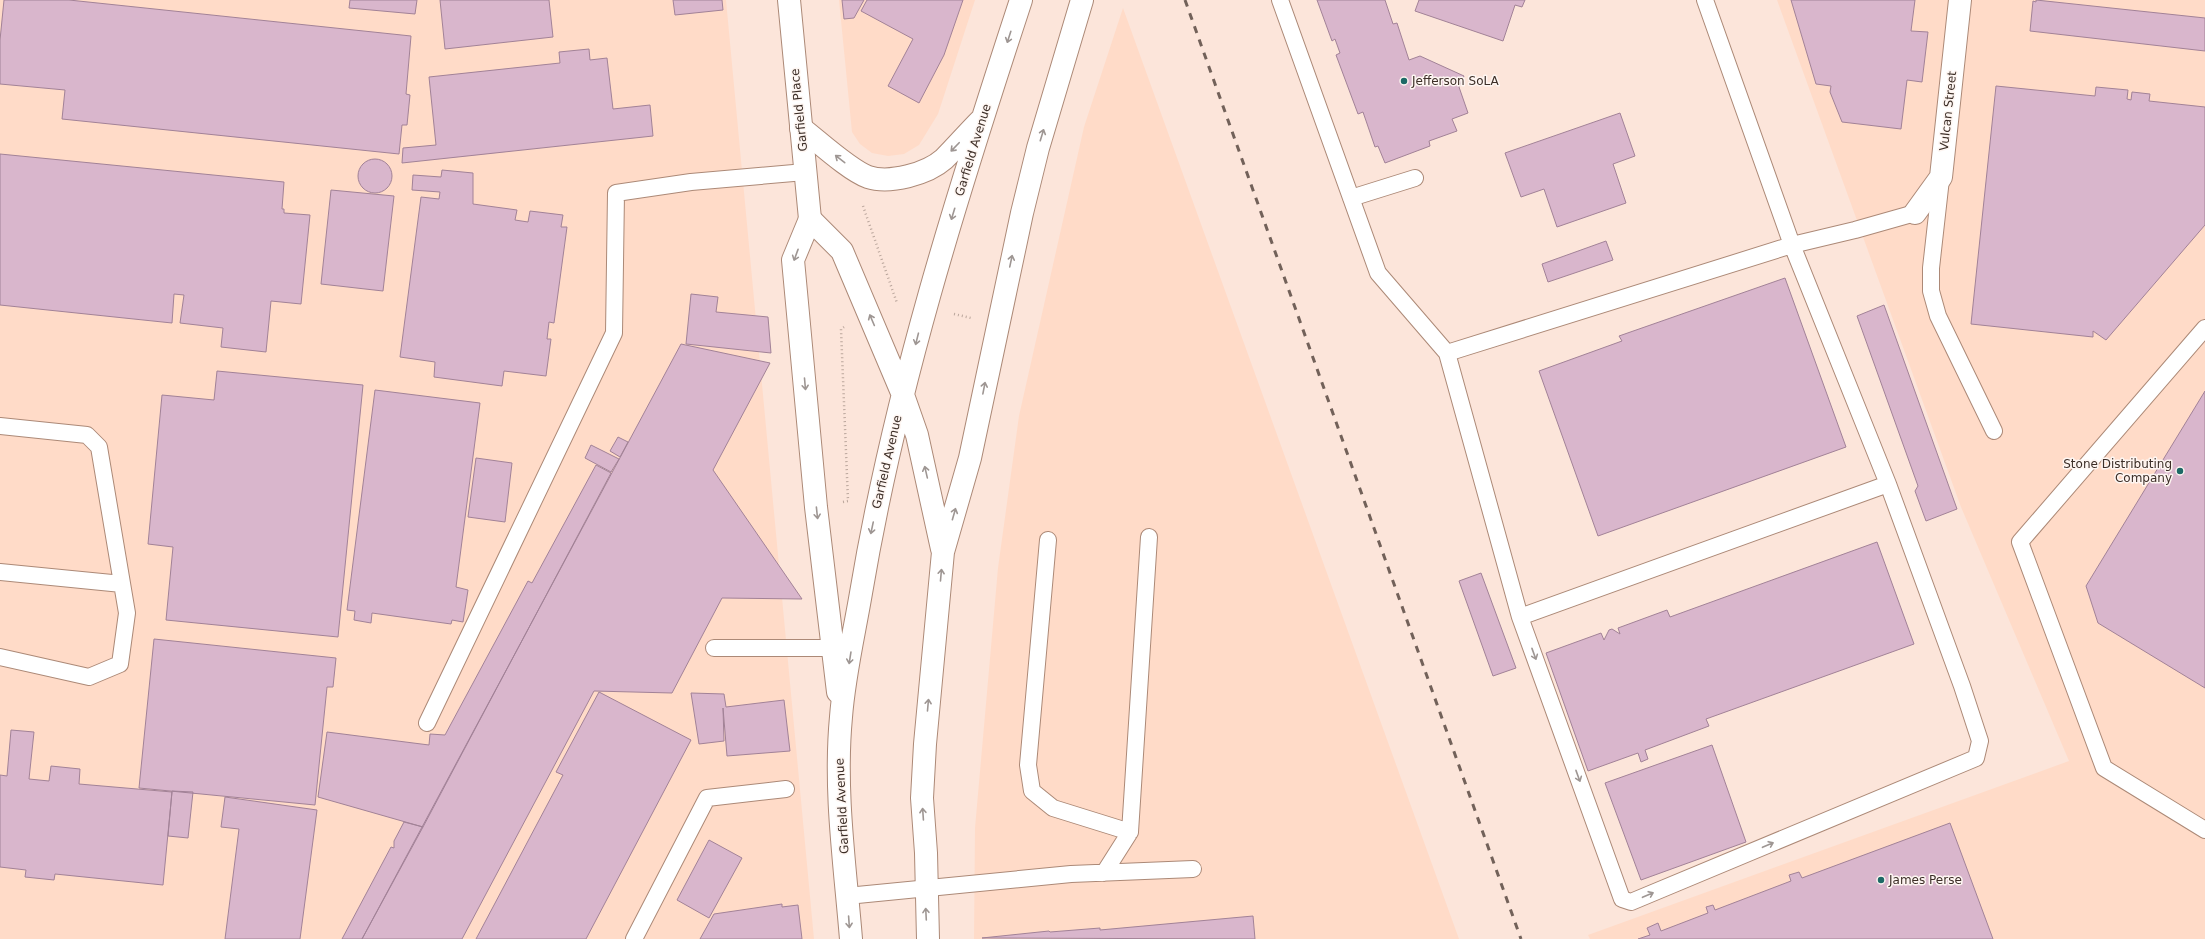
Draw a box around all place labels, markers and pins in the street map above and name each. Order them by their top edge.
place label: Jefferson SoLA [1411,74,1499,88]
marker: Jefferson SoLA [1399,76,1409,86]
place label: Stone Distributing Company [2063,457,2172,485]
marker: Stone Distributing Company [2175,466,2185,476]
place label: James Perse [1888,873,1962,887]
marker: James Perse [1876,875,1886,885]

